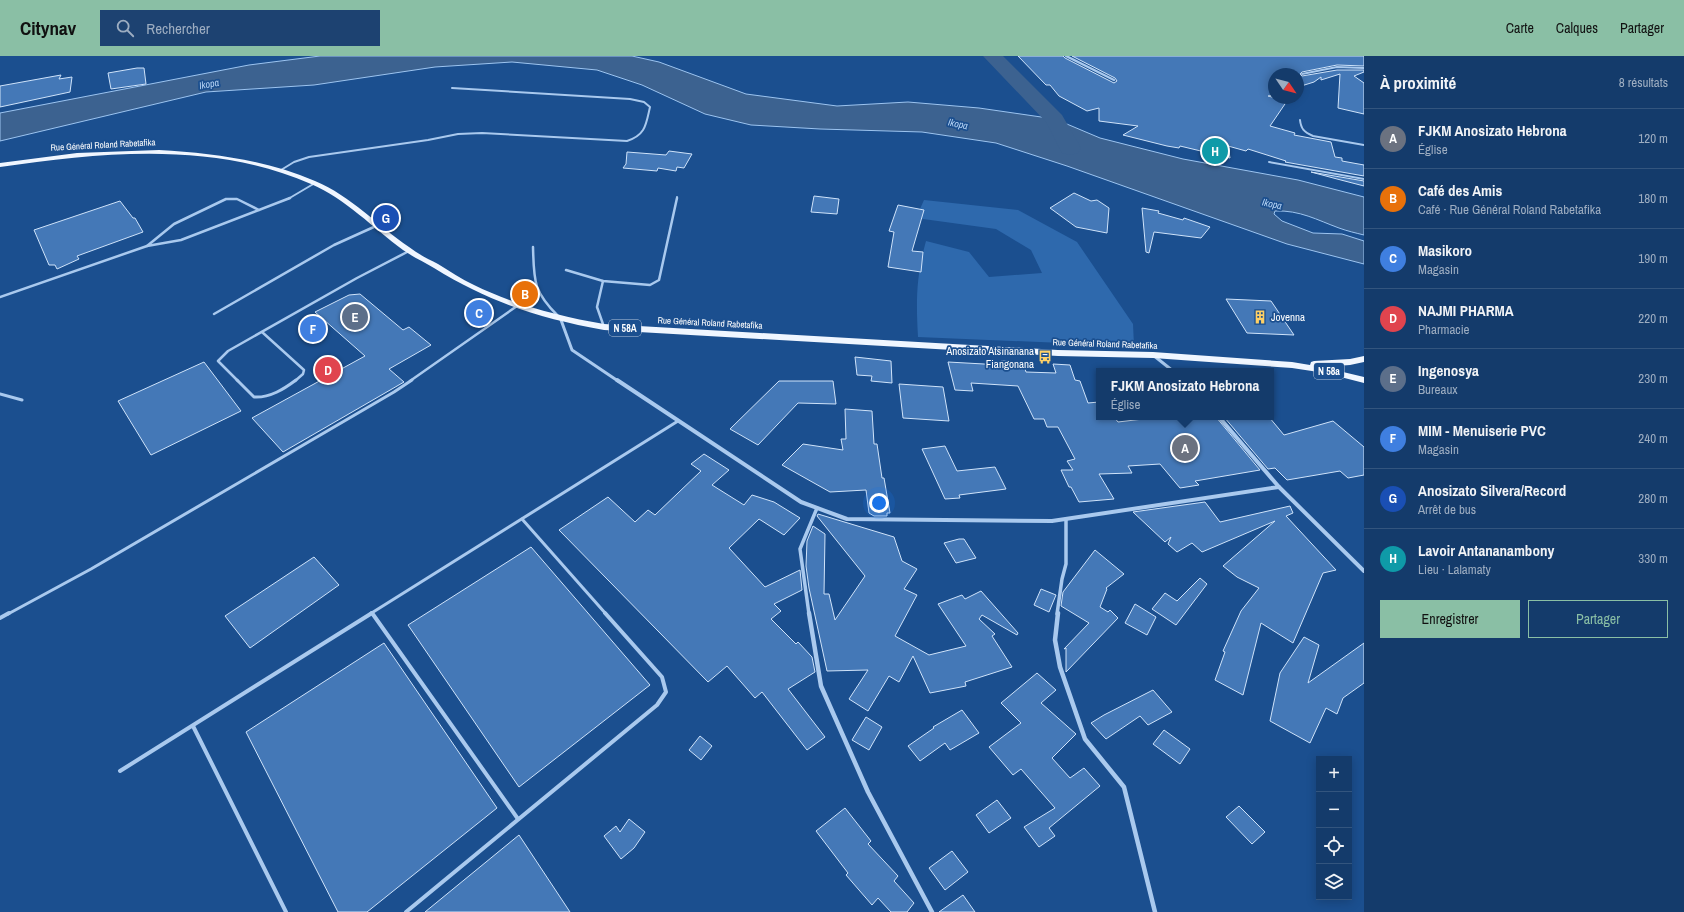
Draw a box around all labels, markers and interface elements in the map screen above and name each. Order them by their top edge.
search box [100,10,380,46]
text: Citynav [20,15,76,41]
icon: search [114,17,136,39]
text: Rechercher [146,18,210,39]
text: Carte [1506,19,1534,37]
text: Calques [1556,19,1598,37]
text: Partager [1620,19,1664,37]
north arrow [1268,68,1304,104]
text: À proximité [1380,71,1456,94]
text: 8 résultats [1619,74,1668,91]
water label: Ikopa [198,76,220,92]
water label: Ikopa [947,116,970,133]
text: FJKM Anosizato Hebrona [1418,120,1567,141]
text: A [1389,130,1397,147]
text: 120 m [1638,130,1668,147]
street label: Rue Général Roland Rabetafika [50,136,156,154]
pin: H [1202,136,1228,166]
text: Église [1418,141,1448,158]
text: Café des Amis [1418,180,1502,201]
text: B [1389,190,1397,207]
text: 180 m [1638,190,1668,207]
water label: Ikopa [1261,196,1284,213]
text: Café · Rue Général Roland Rabetafika [1418,201,1601,218]
pin: G [373,203,399,233]
text: Masikoro [1418,240,1472,261]
text: C [1389,250,1397,267]
text: 190 m [1638,250,1668,267]
text: Magasin [1418,261,1459,278]
pin: B [512,279,538,309]
pin: C [466,298,492,328]
text: NAJMI PHARMA [1418,300,1514,321]
pin: E [342,302,368,332]
building icon: Jovenna [1252,309,1268,325]
place label: Jovenna [1271,310,1305,324]
text: D [1389,310,1397,327]
text: 220 m [1638,310,1668,327]
pin: F [300,314,326,344]
street label: Rue Général Roland Rabetafika [657,314,763,332]
road number: N 58A [609,320,641,336]
text: Pharmacie [1418,321,1470,338]
street label: Rue Général Roland Rabetafika [1052,336,1158,352]
place label: Anosizato Atsinanana Fiangonana [945,344,1034,371]
bus stop icon: Anosizato Atsinanana Fiangonana [1037,349,1053,365]
pin: D [315,355,341,385]
text: Ingenosya [1418,360,1479,381]
road number: N 58a [1314,363,1344,379]
popup [1096,368,1274,420]
text: E [1389,370,1397,387]
text: 230 m [1638,370,1668,387]
text: FJKM Anosizato Hebrona [1111,375,1259,396]
text: Bureaux [1418,381,1458,398]
text: Église [1111,396,1140,413]
text: MIM - Menuiserie PVC [1418,420,1546,441]
text: F [1390,430,1396,447]
text: 240 m [1638,430,1668,447]
pin: A [1172,433,1198,463]
text: Magasin [1418,441,1459,458]
text: Anosizato Silvera/Record [1418,480,1566,501]
text: G [1389,490,1397,507]
text: 280 m [1638,490,1668,507]
your location [869,493,889,513]
text: Arrêt de bus [1418,501,1476,518]
text: Lavoir Antananambony [1418,540,1554,561]
text: H [1389,550,1397,567]
text: 330 m [1638,550,1668,567]
text: Lieu · Lalamaty [1418,561,1491,578]
button: Enregistrer [1380,600,1520,638]
button: Partager [1528,600,1668,638]
map controls [1316,756,1352,900]
button: + [1316,756,1352,792]
button: − [1316,792,1352,828]
button: locate [1316,828,1352,864]
button: layers [1316,864,1352,900]

